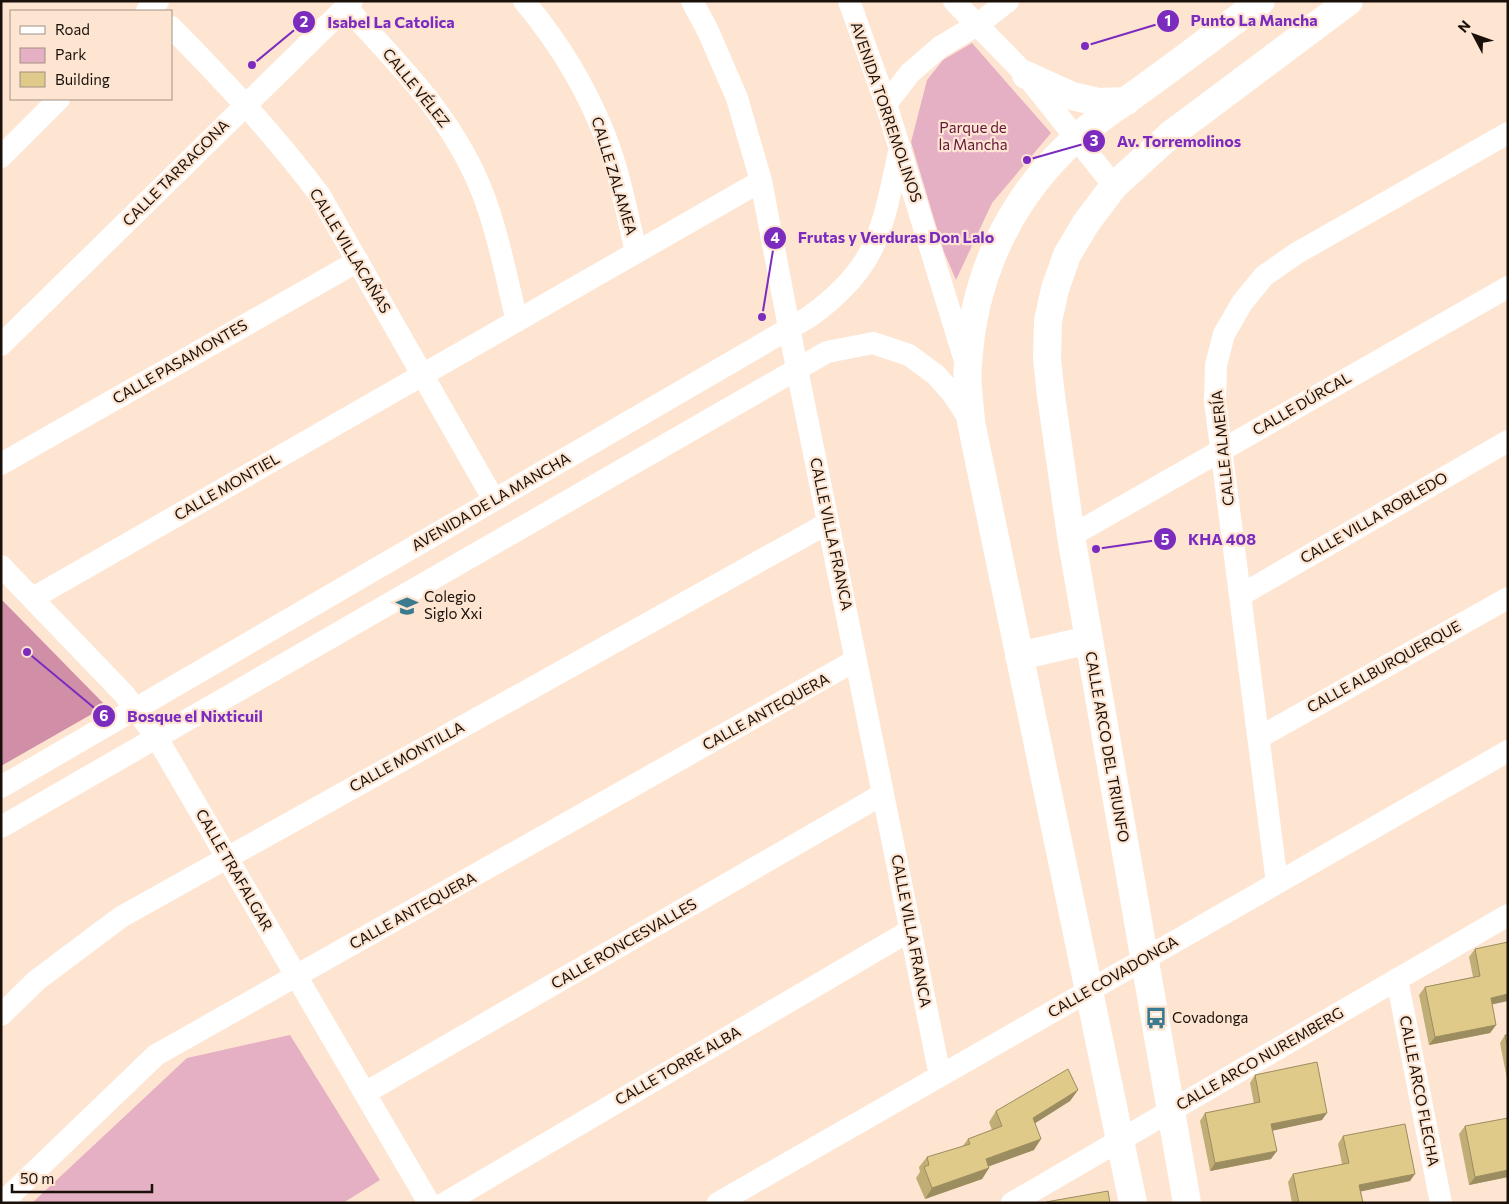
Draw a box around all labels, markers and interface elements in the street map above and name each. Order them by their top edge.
callout: Punto La Mancha [1155,5,1328,36]
callout: Isabel La Catolica [292,7,464,38]
legend [10,10,172,100]
text: Punto La Mancha [1190,10,1318,29]
north arrow [1449,10,1499,60]
text: 1 [1165,11,1171,29]
text: 2 [300,12,308,30]
text: Isabel La Catolica [327,12,455,31]
text: N [1454,17,1474,36]
street label: AVENIDA TORREMOLINOS [848,19,926,204]
text: Road [55,20,90,38]
street label: CALLE VÉLEZ [379,44,455,130]
text: Park [55,45,86,63]
text: Building [55,70,110,88]
street label: CALLE ZALAMEA [588,114,641,237]
street label: CALLE TARRAGONA [118,115,232,229]
park label: Parque de la Mancha [938,118,1008,153]
callout: Av. Torremolinos [1082,126,1251,157]
text: 3 [1090,131,1099,149]
text: Av. Torremolinos [1117,131,1241,150]
street label: CALLE VILLACAÑAS [307,185,395,316]
callout: Frutas y Verduras Don Lalo [763,222,1004,253]
text: Frutas y Verduras Don Lalo [798,227,995,246]
text: 4 [770,228,780,246]
street label: CALLE PASAMONTES [109,315,250,407]
street label: CALLE DÚRCAL [1249,367,1354,439]
street label: CALLE ALMERÍA [1206,389,1237,507]
street label: AVENIDA DE LA MANCHA [408,448,573,554]
street label: CALLE MONTIEL [171,449,283,524]
street label: CALLE VILLA FRANCA [807,456,857,612]
street label: CALLE VILLA ROBLEDO [1297,468,1450,567]
callout: KHA 408 [1153,524,1266,555]
text: KHA 408 [1188,529,1256,548]
text: 5 [1161,530,1170,548]
place label: Colegio Siglo Xxi [424,587,482,622]
school or university icon: Colegio Siglo Xxi [394,593,420,619]
street label: CALLE ALBURQUERQUE [1303,616,1464,716]
street label: CALLE ARCO DEL TRIUNFO [1082,650,1134,844]
street label: CALLE ANTEQUERA [699,669,832,753]
callout: Bosque el Nixticuil [92,701,273,732]
text: 6 [99,706,109,724]
text: Bosque el Nixticuil [127,706,263,725]
street label: CALLE MONTILLA [346,717,467,795]
street label: CALLE TRAFALGAR [193,805,277,934]
street label: CALLE VILLA FRANCA [888,853,936,1009]
street label: CALLE ANTEQUERA [346,868,479,952]
street label: CALLE RONCESVALLES [548,894,700,992]
street label: CALLE COVADONGA [1044,932,1181,1021]
street label: CALLE ARCO NUREMBERG [1173,1003,1346,1113]
bus stop icon: Covadonga [1143,1005,1169,1031]
place label: Covadonga [1172,1008,1248,1026]
street label: CALLE ARCO FLECHA [1397,1014,1443,1168]
street label: CALLE TORRE ALBA [612,1022,743,1108]
scale bar [12,1162,152,1194]
text: 50 m [20,1169,54,1187]

